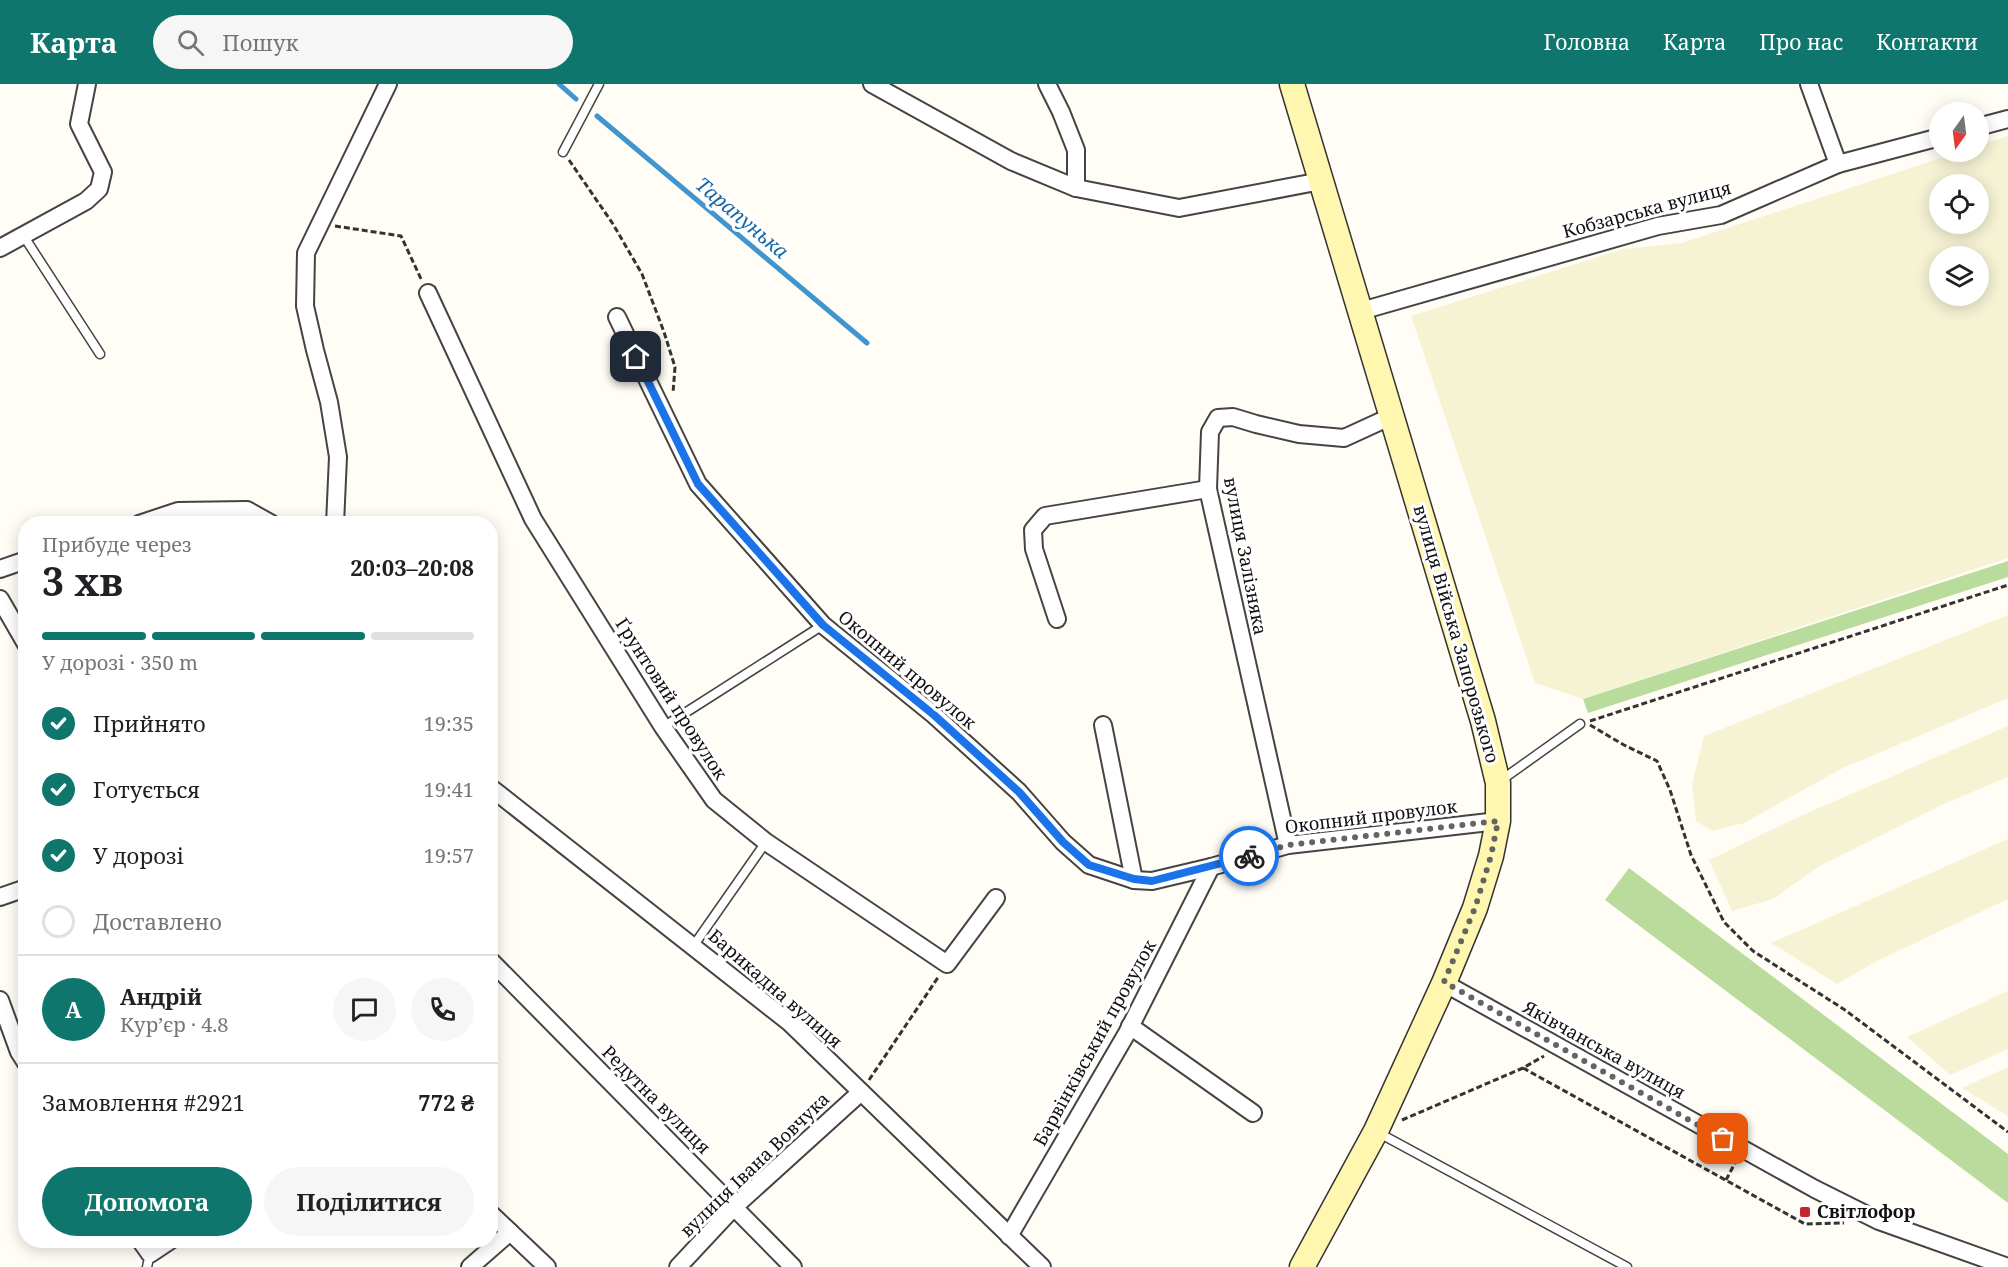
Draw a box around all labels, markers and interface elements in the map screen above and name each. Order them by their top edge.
search box [153,15,573,69]
text: Карта [30,23,117,61]
icon: search [174,26,207,59]
text: Пошук [222,27,299,57]
text: Головна [1543,28,1630,56]
text: Карта [1663,28,1726,56]
text: Про нас [1759,28,1843,56]
text: Контакти [1876,28,1978,56]
north arrow [1929,102,1989,162]
map controls [1929,102,1989,306]
water label: Тарапунька [690,171,795,265]
button: locate [1929,174,1989,234]
street label: Кобзарська вулиця [1560,175,1734,243]
button: layers [1929,246,1989,306]
pin [610,331,661,382]
icon: home [619,340,652,373]
street label: вулиця Залізняка [1219,475,1273,637]
street label: вулиця Війська Запорозького [1409,502,1505,766]
text: Прибуде через [42,531,192,558]
text: 20:03–20:08 [350,552,474,582]
text: 3 хв [42,554,123,607]
street label: Окопний провулок [834,604,982,734]
street label: Ґрунтовий провулок [610,613,733,784]
text: У дорозі · 350 m [42,649,198,676]
icon: check [42,707,75,740]
text: Прийнято [93,708,206,738]
text: 19:35 [424,710,474,737]
icon: check [42,773,75,806]
text: Готується [93,774,200,804]
text: 19:41 [424,776,474,803]
street label: Окопний провулок [1283,793,1459,838]
courier [1219,826,1279,886]
icon: check [42,839,75,872]
text: У дорозі [93,840,184,870]
icon: bike [1233,840,1266,873]
text: 19:57 [424,842,474,869]
text: Доставлено [93,906,222,936]
street label: Барикадна вулиця [704,924,848,1053]
street label: Барвінківський провулок [1027,935,1161,1150]
button: chat [333,978,396,1041]
button: phone [411,978,474,1041]
text: Андрій [120,981,202,1011]
text: А [65,994,82,1024]
street label: Яківчанська вулиця [1518,994,1690,1104]
text: Кур’єр · 4.8 [120,1011,229,1038]
street label: Редутна вулиця [597,1040,716,1159]
text: Замовлення #2921 [42,1087,245,1117]
text: 772 ₴ [418,1087,474,1117]
street label: вулиця Івана Вовчука [674,1087,834,1242]
pin [1697,1113,1748,1164]
icon: bag [1706,1122,1739,1155]
button: Допомога [42,1167,252,1236]
button: Поділитися [264,1167,474,1236]
place label: Світлофор [1817,1199,1915,1223]
marker: Світлофор [1798,1205,1812,1219]

